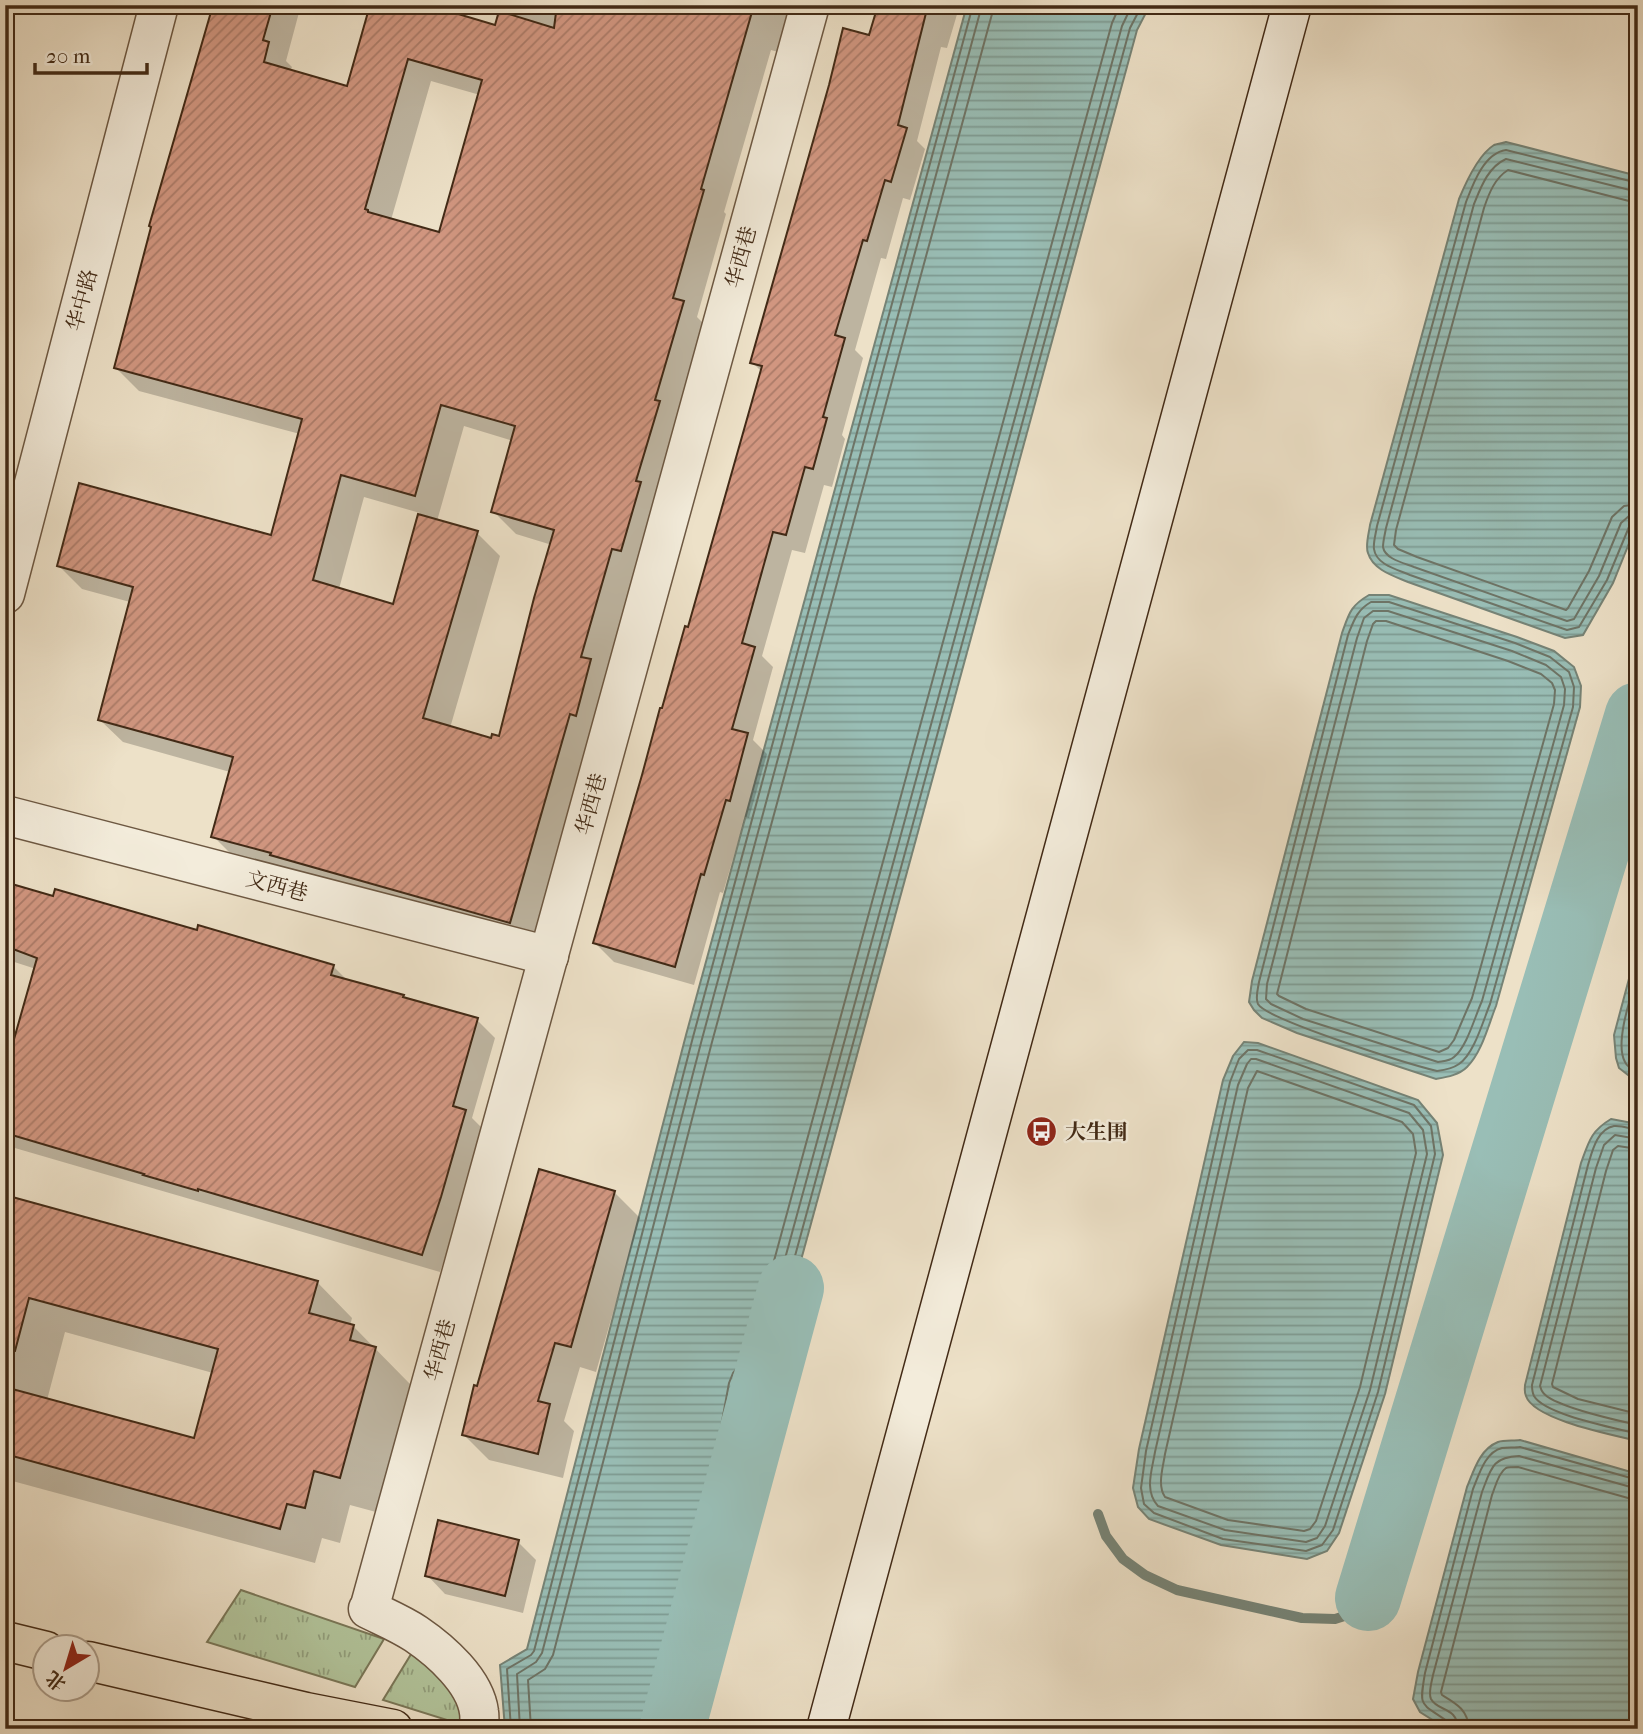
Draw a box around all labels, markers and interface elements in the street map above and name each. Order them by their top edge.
scale bar [35,32,147,76]
text: 20 m [46,44,91,68]
street label: 华西巷 [721,223,761,291]
street label: 华中路 [62,266,102,334]
street label: 华西巷 [571,770,611,838]
street label: 文西巷 [243,866,311,906]
bus stop icon: 大生围 [1025,1115,1059,1149]
place label: 大生围 [1065,1120,1128,1144]
street label: 华西巷 [420,1316,460,1384]
north arrow [32,1632,102,1702]
text: 北 [42,1666,70,1695]

